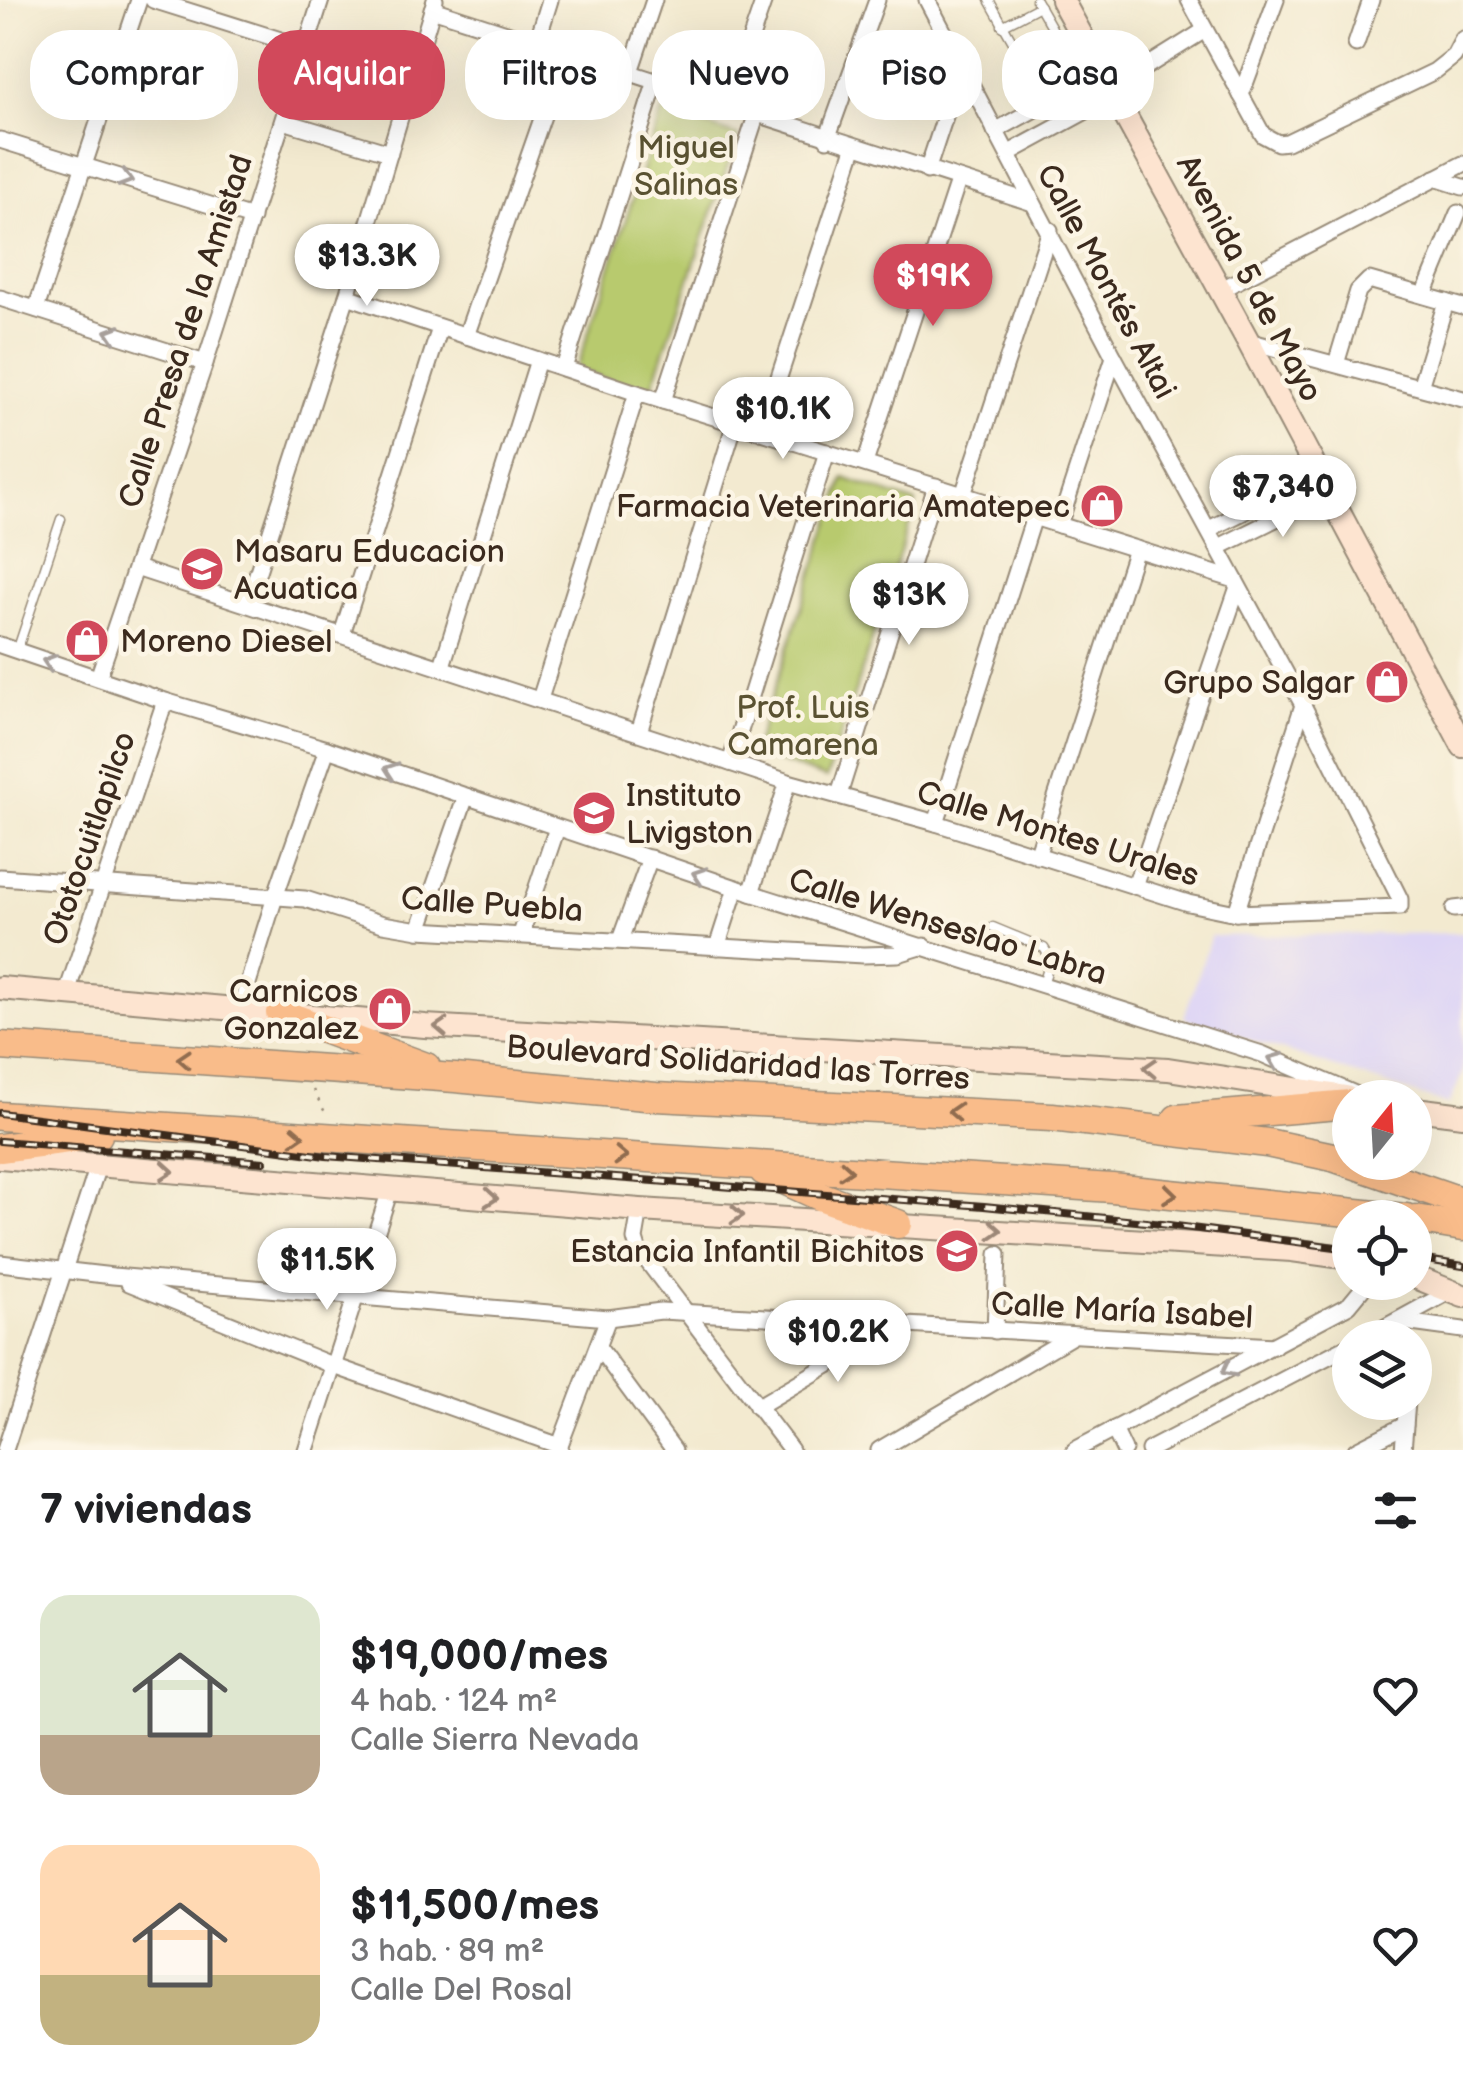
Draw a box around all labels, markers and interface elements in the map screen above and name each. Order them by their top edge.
chip: Comprar [30,30,238,120]
chip: Alquilar [258,30,445,120]
chip: Filtros [465,30,632,120]
chip: Nuevo [652,30,825,120]
chip: Piso [845,30,982,120]
chip: Casa [1002,30,1154,120]
park label: Miguel Salinas [634,129,738,205]
street label: Avenida 5 de Mayo [1167,149,1330,409]
street label: Calle Presa de la Amistad [111,150,262,513]
street label: Calle Montés Altai [1027,158,1184,406]
one-way arrow [117,168,134,188]
pin: $13.3K [286,224,448,309]
text: $13.3K [317,237,417,276]
pin: $19K [874,244,992,329]
text: $19K [895,257,971,296]
one-way arrow [104,325,121,345]
pin: $10.1K [702,377,864,462]
text: $10.1K [735,390,831,429]
pin: $7,340 [1202,455,1364,540]
text: $7,340 [1231,468,1335,507]
shop icon: Farmacia Veterinaria Amatepec [1079,483,1125,529]
place label: Farmacia Veterinaria Amatepec [616,488,1070,527]
place label: Masaru Educacion Acuatica [234,533,505,609]
school or university icon: Masaru Educacion Acuatica [179,546,225,592]
pin: $13K [850,563,968,648]
text: $13K [871,576,947,615]
shop icon: Moreno Diesel [64,618,110,664]
place label: Moreno Diesel [120,623,332,662]
one-way arrow [42,653,59,673]
shop icon: Grupo Salgar [1364,659,1410,705]
place label: Grupo Salgar [1163,664,1354,703]
park label: Prof. Luis Camarena [727,689,879,765]
street label: Ototocuitlapilco [36,727,145,950]
one-way arrow [383,762,400,782]
street label: Calle Montes Urales [912,773,1203,896]
place label: Instituto Livigston [626,777,753,853]
school or university icon: Instituto Livigston [571,790,617,836]
street label: Calle Wenseslao Labra [784,860,1111,994]
one-way arrow [691,866,708,886]
street label: Calle Puebla [400,880,584,931]
place label: Carnicos Gonzalez [224,973,359,1049]
shop icon: Carnicos Gonzalez [367,986,413,1032]
one-way arrow [432,1017,448,1038]
street label: Boulevard Solidaridad las Torres [505,1028,971,1099]
one-way arrow [175,1049,191,1070]
one-way arrow [1267,1051,1284,1071]
one-way arrow [1141,1058,1157,1079]
north arrow [1332,1080,1432,1180]
map controls [1332,1080,1432,1420]
one-way arrow [946,1102,962,1123]
one-way arrow [289,1125,305,1146]
one-way arrow [614,1145,630,1166]
one-way arrow [839,1159,855,1180]
one-way arrow [159,1160,175,1182]
one-way arrow [1163,1182,1179,1204]
one-way arrow [483,1186,499,1208]
button: locate [1332,1200,1432,1300]
one-way arrow [730,1204,746,1225]
one-way arrow [988,1219,1004,1240]
pin: $11.5K [246,1228,408,1313]
school or university icon: Estancia Infantil Bichitos [934,1228,980,1274]
place label: Estancia Infantil Bichitos [570,1233,924,1272]
text: $11.5K [279,1241,375,1280]
street label: Calle María Isabel [990,1285,1254,1338]
pin: $10.2K [757,1300,919,1385]
text: $10.2K [787,1313,889,1352]
button: layers [1332,1320,1432,1420]
one-way arrow [1220,1358,1238,1377]
icon: filters [1368,1483,1423,1538]
text: 7 viviendas [40,1485,252,1536]
text: $19,000/mes [350,1631,608,1682]
icon: home [120,1635,240,1755]
icon: heart [1368,1668,1423,1723]
text: 4 hab. · 124 m² [350,1682,557,1721]
text: Calle Sierra Nevada [350,1721,639,1760]
text: $11,500/mes [350,1881,599,1932]
icon: home [120,1885,240,2005]
icon: heart [1368,1918,1423,1973]
text: 3 hab. · 89 m² [350,1932,544,1971]
text: Calle Del Rosal [350,1971,572,2010]

